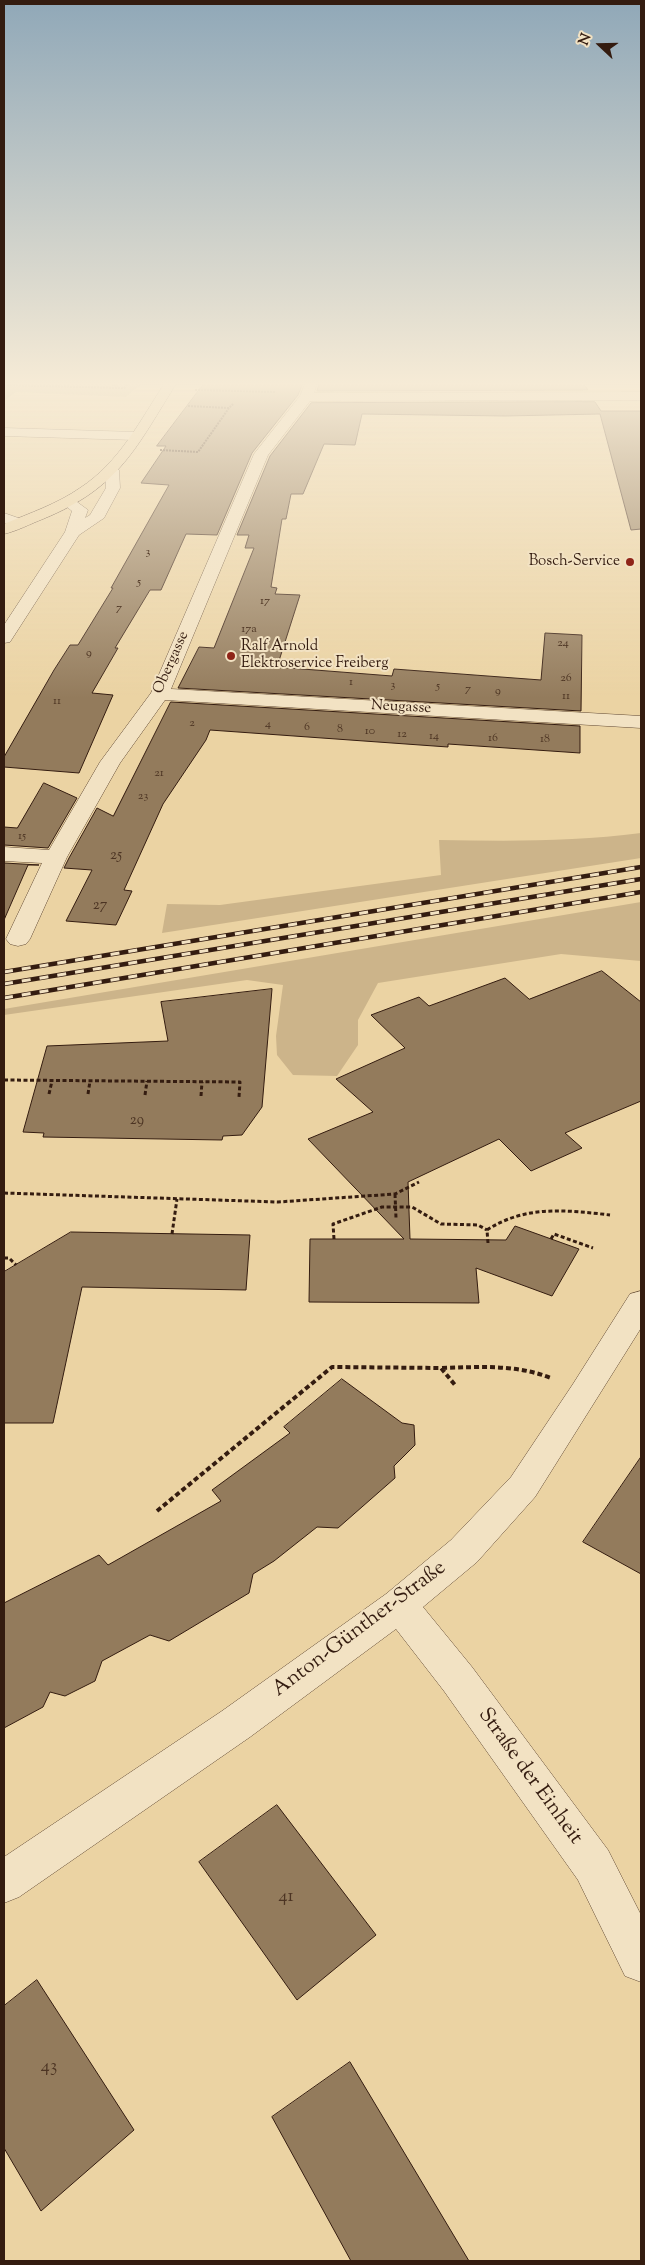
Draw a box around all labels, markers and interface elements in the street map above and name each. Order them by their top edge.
north arrow [575,20,625,70]
text: N [575,31,597,48]
house number: 3 [146,546,150,560]
place label: Bosch-Service [529,553,620,571]
marker: Bosch-Service [624,556,636,568]
house number: 5 [137,576,141,590]
house number: 17 [260,595,270,609]
house number: 7 [116,602,122,616]
house number: 17a [241,623,257,637]
street label: Obergasse [150,629,194,697]
house number: 24 [557,637,569,651]
place label: Ralf Arnold Elektroservice Freiberg [241,638,388,673]
house number: 9 [86,647,92,661]
marker: Ralf Arnold Elektroservice Freiberg [225,650,237,662]
house number: 26 [560,672,572,686]
house number: 1 [349,676,353,690]
house number: 3 [391,679,395,693]
house number: 5 [436,680,440,694]
house number: 7 [465,683,471,697]
house number: 9 [495,685,501,699]
house number: 11 [562,690,570,704]
house number: 11 [53,695,61,709]
street label: Neugasse [370,697,432,719]
house number: 2 [189,717,195,731]
house number: 4 [265,718,271,732]
house number: 6 [304,721,310,735]
house number: 8 [337,723,343,737]
house number: 10 [365,725,375,739]
house number: 12 [397,728,407,742]
house number: 14 [429,730,439,744]
house number: 16 [488,732,498,746]
house number: 18 [540,733,550,747]
house number: 21 [154,767,164,781]
house number: 23 [138,790,148,804]
house number: 15 [18,830,26,844]
house number: 25 [110,847,122,865]
house number: 27 [93,897,107,915]
house number: 29 [130,1112,144,1130]
street label: Anton-Günther-Straße [268,1556,452,1704]
street label: Straße der Einheit [471,1704,587,1850]
house number: 41 [278,1887,294,1909]
house number: 43 [41,2057,57,2079]

